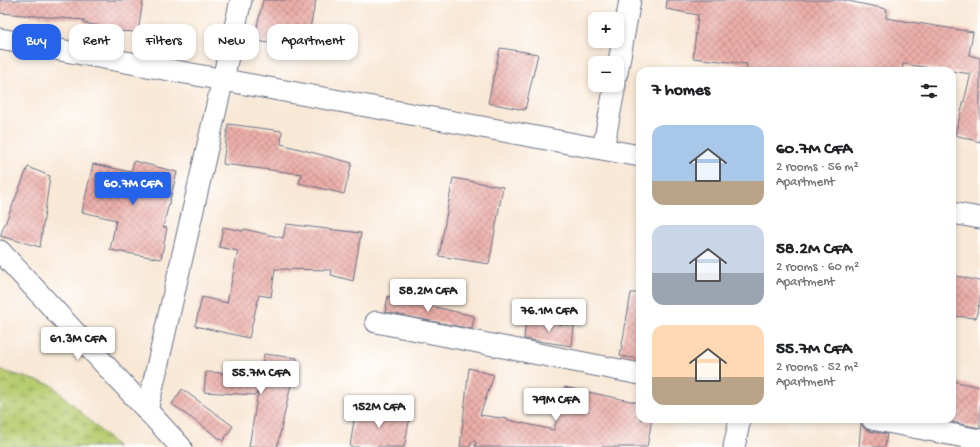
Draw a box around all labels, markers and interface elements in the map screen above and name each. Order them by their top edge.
map controls [588,12,624,92]
button: + [588,12,624,48]
chip: Buy [12,24,61,60]
chip: Rent [69,24,124,60]
chip: Filters [132,24,196,60]
chip: New [204,24,259,60]
chip: Apartment [267,24,358,60]
button: − [588,56,624,92]
icon: filters [918,80,940,102]
text: 7 homes [652,81,710,101]
text: 60.7M CFA [776,140,852,160]
icon: home [684,141,732,189]
text: 2 rooms · 56 m² [776,160,859,175]
pin: 60.7M CFA [87,172,179,206]
text: Apartment [776,175,835,190]
text: 60.7M CFA [104,177,162,192]
text: 58.2M CFA [776,240,852,260]
icon: home [684,241,732,289]
text: 2 rooms · 60 m² [776,260,859,275]
text: Apartment [776,275,835,290]
pin: 58.2M CFA [382,279,474,313]
text: 58.2M CFA [399,284,457,299]
pin: 76.1M CFA [503,299,595,333]
text: 76.1M CFA [521,304,577,319]
pin: 61.3M CFA [32,327,124,361]
text: 61.3M CFA [50,332,106,347]
text: 55.7M CFA [776,340,852,360]
icon: home [684,341,732,389]
text: 2 rooms · 52 m² [776,360,858,375]
pin: 55.7M CFA [215,361,307,395]
text: 55.7M CFA [232,366,290,381]
text: Apartment [776,375,835,390]
pin: 79M CFA [519,388,593,422]
text: 79M CFA [533,393,579,408]
pin: 152M CFA [338,395,420,429]
text: 152M CFA [353,400,405,415]

